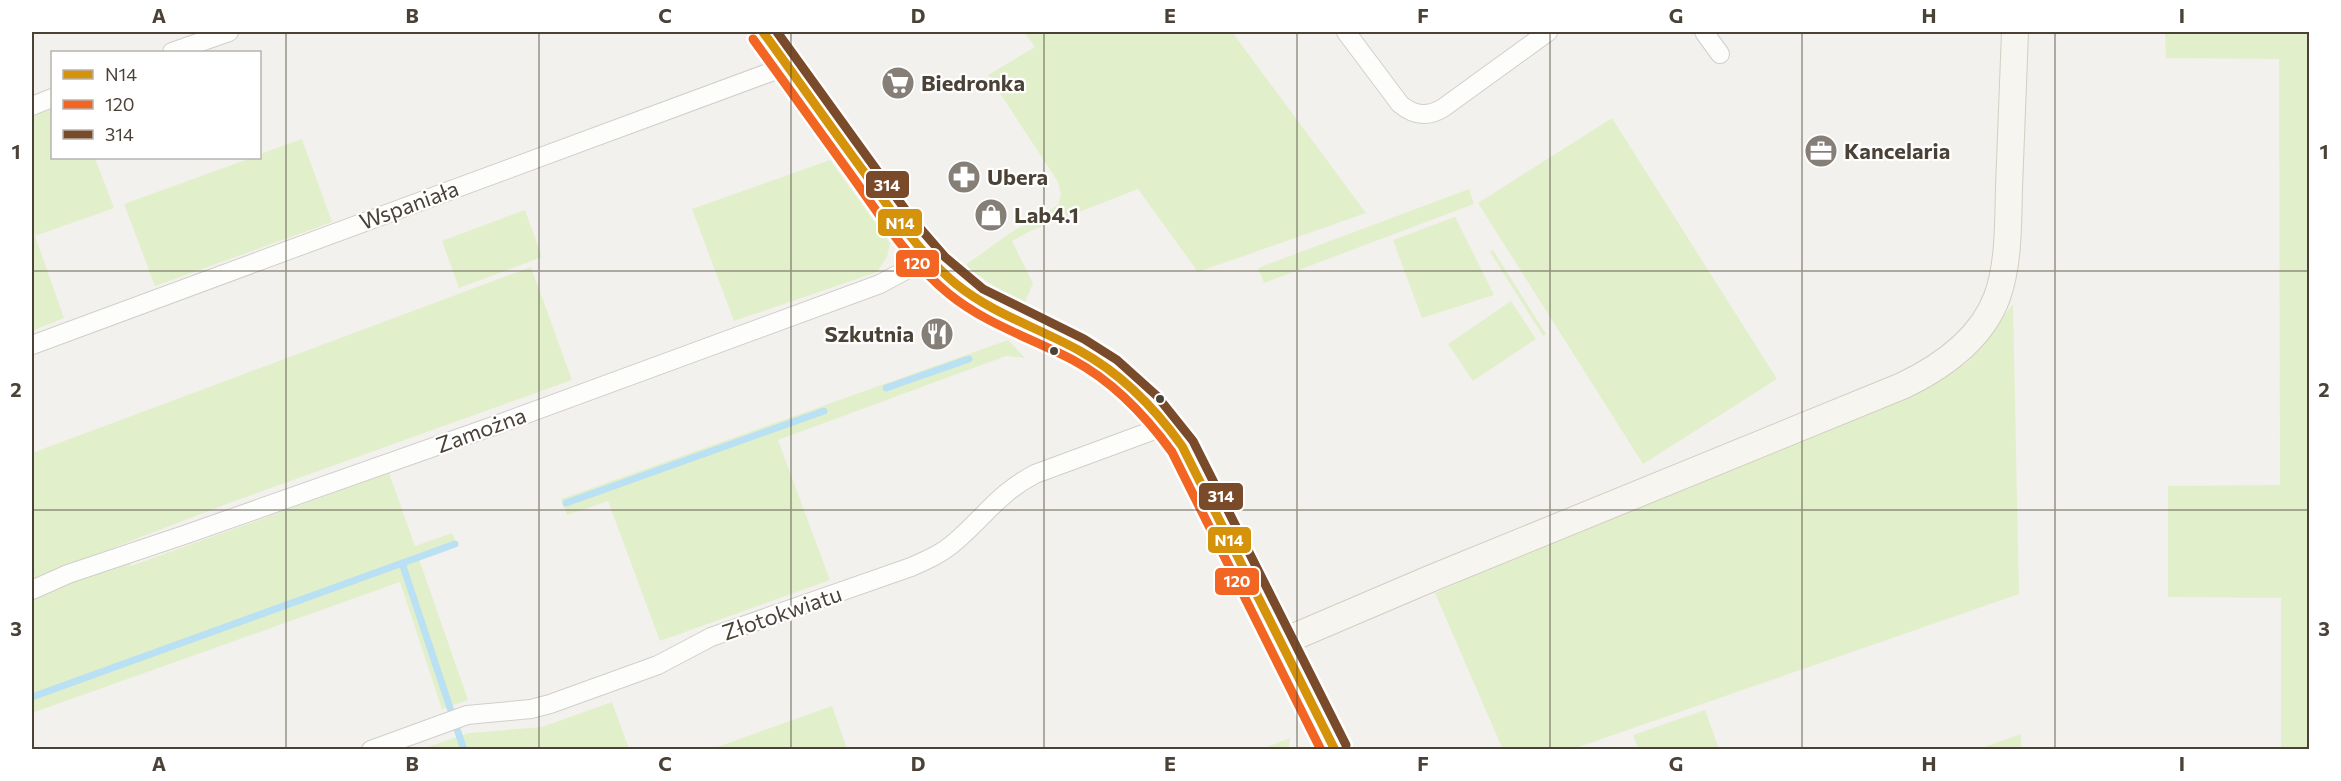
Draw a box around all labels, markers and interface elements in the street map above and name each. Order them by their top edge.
text: A [152,3,166,27]
text: B [405,3,419,27]
text: C [658,3,672,27]
text: D [911,3,925,27]
text: E [1164,3,1176,27]
text: F [1417,3,1429,27]
text: G [1669,3,1683,27]
text: H [1922,3,1937,27]
text: I [2179,3,2185,27]
legend [51,51,261,159]
text: N14 [105,63,137,85]
supermarket icon: Biedronka [880,65,916,101]
place label: Biedronka [921,69,1025,96]
text: 120 [105,93,134,115]
text: 314 [105,123,134,145]
office icon: Kancelaria [1803,133,1839,169]
place label: Kancelaria [1844,137,1950,164]
text: 1 [11,139,21,163]
text: 1 [2319,139,2329,163]
pharmacy icon: Ubera [946,159,982,195]
place label: Ubera [987,163,1048,190]
line badge: 314 [865,170,910,199]
street label: Wspaniała [356,174,462,235]
text: 314 [874,175,900,194]
shop icon: Lab4.1 [973,197,1009,233]
place label: Lab4.1 [1014,201,1079,228]
line badge: N14 [877,208,923,237]
text: N14 [885,213,915,232]
line badge: 120 [895,249,940,278]
text: 120 [904,253,930,272]
restaurant icon: Szkutnia [919,316,955,352]
place label: Szkutnia [825,320,914,347]
unlabelled marker [1048,345,1060,357]
text: 2 [10,377,22,401]
text: 2 [2318,377,2330,401]
unlabelled marker [1154,393,1166,405]
street label: Zamożna [432,401,529,458]
line badge: 314 [1198,482,1244,511]
text: 314 [1208,486,1234,505]
line badge: N14 [1207,526,1252,554]
text: N14 [1214,530,1244,549]
line badge: 120 [1214,567,1260,596]
text: 120 [1224,571,1250,590]
street label: Złotokwiatu [719,580,845,646]
text: 3 [10,616,22,640]
text: 3 [2318,616,2330,640]
text: A [152,751,166,775]
text: B [405,751,419,775]
text: C [658,751,672,775]
text: D [911,751,925,775]
text: E [1164,751,1176,775]
text: F [1417,751,1429,775]
text: G [1669,751,1683,775]
text: H [1922,751,1937,775]
text: I [2179,751,2185,775]

